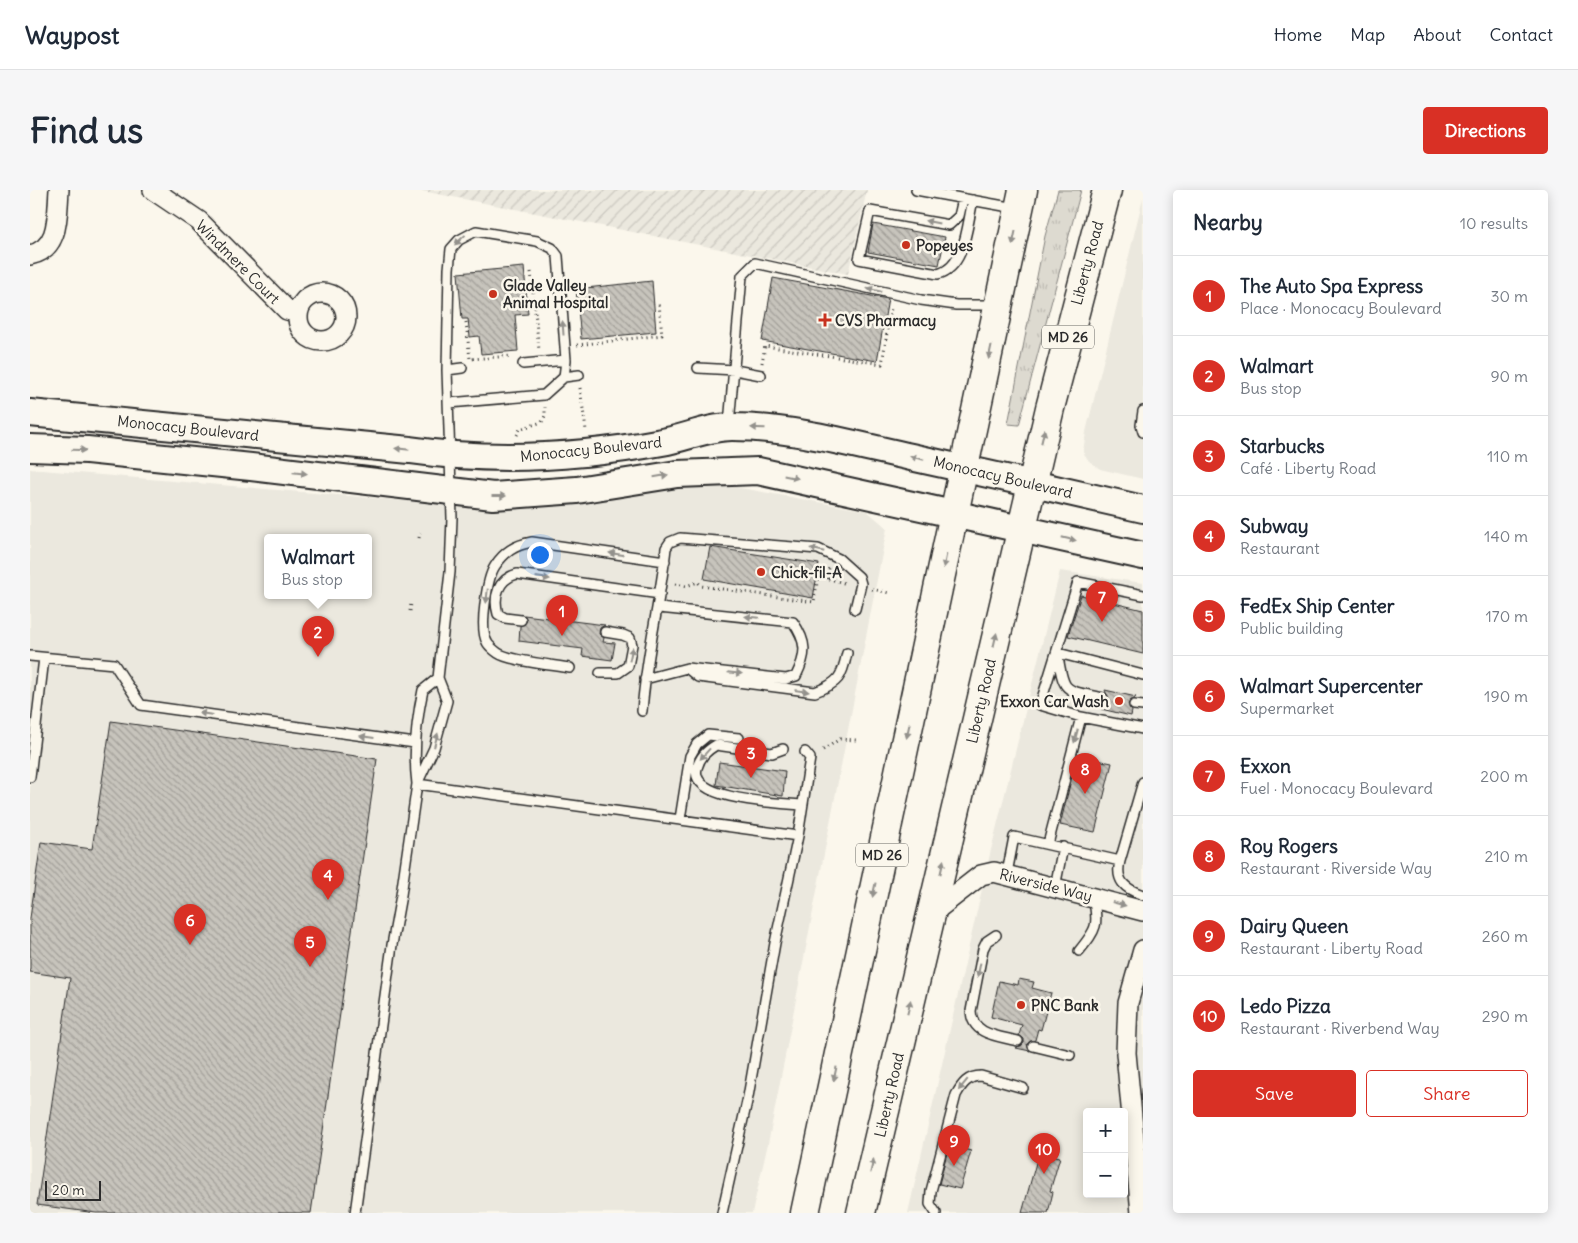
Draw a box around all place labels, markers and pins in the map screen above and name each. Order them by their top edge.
place label: Popeyes [916,236,973,256]
marker: Popeyes [900,239,912,251]
place label: Glade Valley Animal Hospital [503,276,608,313]
marker: Glade Valley Animal Hospital [487,288,499,300]
place label: CVS Pharmacy [835,311,936,331]
marker: CVS Pharmacy [819,314,831,326]
place label: Chick-fil-A [771,563,842,582]
marker: Chick-fil-A [755,566,767,578]
pin: 7 [1086,581,1118,622]
pin: 1 [546,595,578,636]
pin: 2 [302,616,334,657]
place label: Exxon Car Wash [1000,692,1109,711]
marker: Exxon Car Wash [1113,695,1125,707]
pin: 3 [735,737,767,778]
pin: 8 [1069,753,1101,794]
pin: 4 [312,859,344,900]
pin: 6 [174,904,206,945]
pin: 5 [294,926,326,967]
place label: PNC Bank [1031,996,1099,1015]
marker: PNC Bank [1015,999,1027,1011]
pin: 9 [938,1125,970,1166]
pin: 10 [1028,1133,1060,1174]

